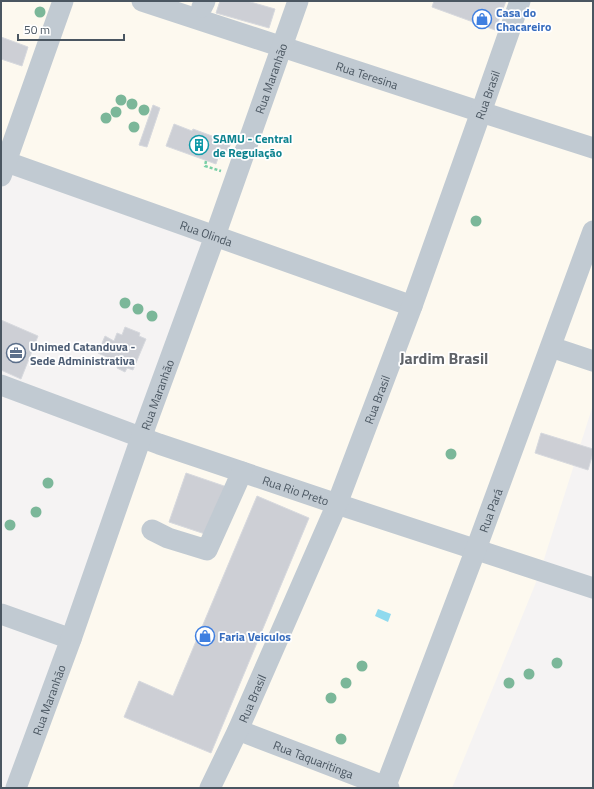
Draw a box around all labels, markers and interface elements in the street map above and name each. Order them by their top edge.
place label: Casa do Chacareiro [496,3,551,36]
shop icon: Casa do Chacareiro [471,8,493,30]
scale bar [18,16,124,42]
text: 50 m [24,20,50,39]
street label: Rua Maranhão [249,40,292,116]
street label: Rua Teresina [334,56,401,94]
street label: Rua Brasil [470,68,504,122]
place label: SAMU - Central de Regulação [213,129,292,162]
building icon: SAMU - Central de Regulação [188,134,210,156]
street label: Rua Olinda [178,215,235,251]
place label: Unimed Catanduva - Sede Administrativa [30,337,136,370]
office icon: Unimed Catanduva - Sede Administrativa [5,342,27,364]
district label: Jardim Brasil [400,346,488,370]
street label: Rua Maranhão [135,357,179,432]
street label: Rua Brasil [359,372,395,427]
street label: Rua Rio Preto [260,470,332,510]
street label: Rua Pará [473,486,507,535]
shop icon: Faria Veiculos [194,625,216,647]
place label: Faria Veiculos [219,627,291,646]
street label: Rua Maranhão [27,662,70,738]
street label: Rua Brasil [233,671,271,725]
street label: Rua Taquaritinga [271,735,357,783]

